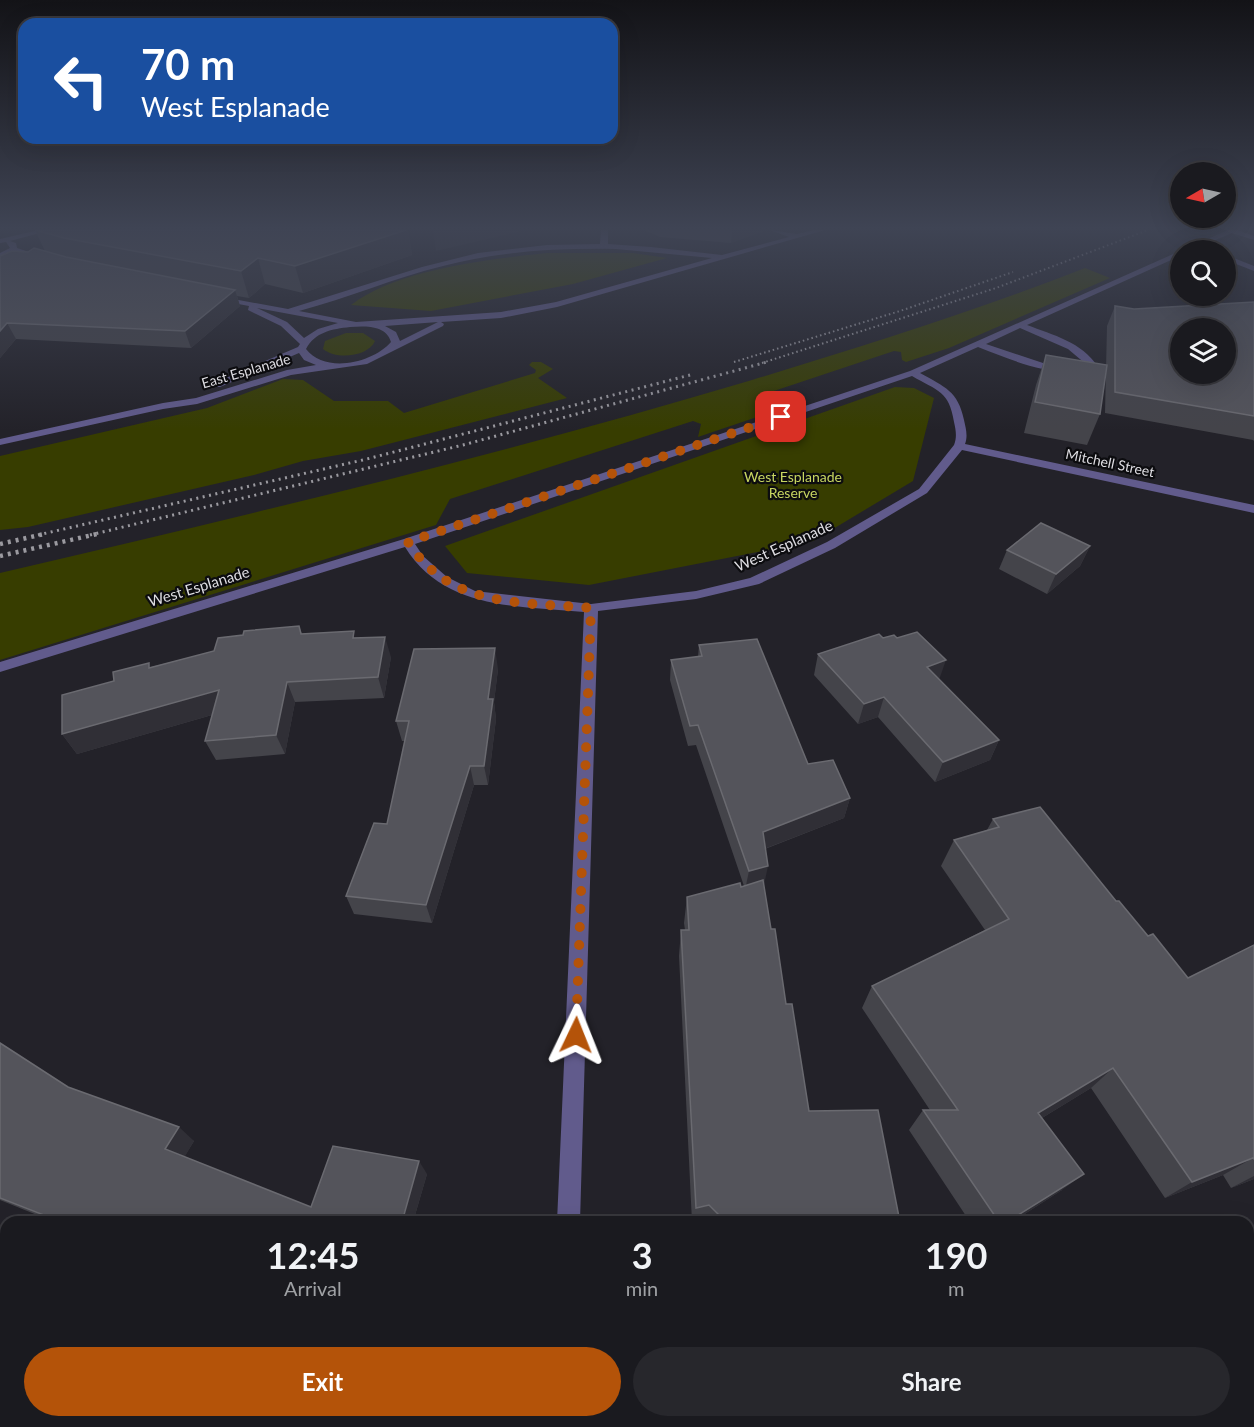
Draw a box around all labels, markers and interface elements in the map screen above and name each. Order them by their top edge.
text: 70 m [141,39,235,89]
icon: left [42,42,120,120]
text: West Esplanade [141,90,330,123]
north arrow [1170,162,1236,228]
map controls [1170,162,1236,384]
button: search [1170,240,1236,306]
button: layers [1170,318,1236,384]
street label: East Esplanade [199,350,292,391]
pin [755,391,806,442]
icon: arrive [764,400,797,433]
street label: Mitchell Street [1064,445,1156,480]
park label: West Esplanade Reserve [744,468,842,501]
street label: West Esplanade [732,515,835,575]
street label: West Esplanade [146,562,252,610]
position arrow [544,1003,608,1067]
text: 12:45 [267,1233,359,1277]
text: 3 [632,1233,653,1277]
text: 190 [925,1233,987,1277]
text: Arrival [284,1276,342,1300]
text: min [626,1276,658,1300]
text: m [948,1276,964,1300]
button: Exit [24,1347,621,1416]
button: Share [633,1347,1230,1416]

